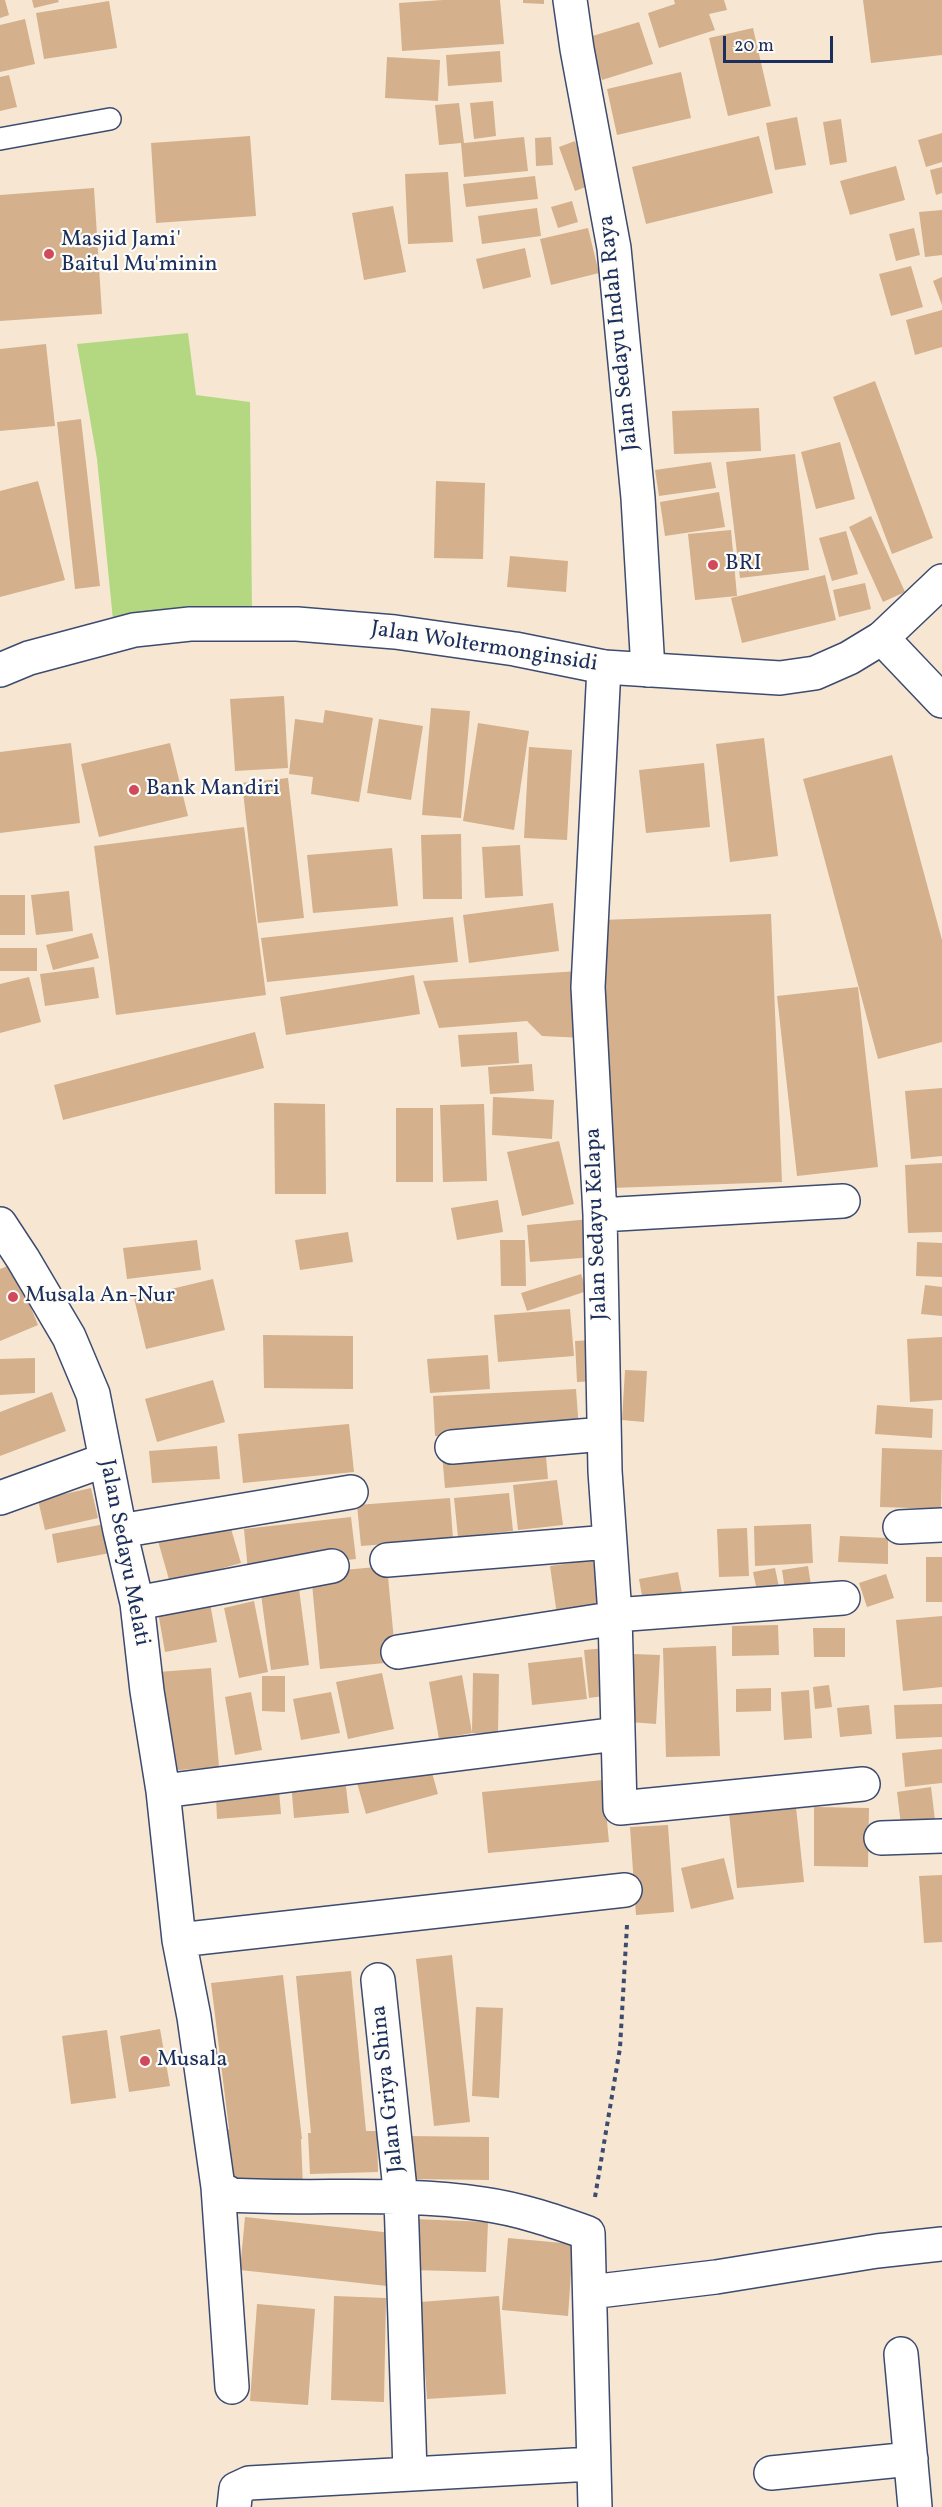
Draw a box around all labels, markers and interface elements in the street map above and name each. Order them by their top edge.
scale bar [726,24,836,62]
text: 20 m [734,34,774,59]
street label: Jalan Sedayu Indah Raya [594,214,646,452]
place label: Masjid Jami' Baitul Mu'minin [61,228,218,280]
marker: Masjid Jami' Baitul Mu'minin [42,247,56,261]
place label: BRI [725,552,762,578]
marker: BRI [706,558,720,572]
street label: Jalan Woltermonginsidi [369,617,599,679]
place label: Bank Mandiri [146,777,280,803]
marker: Bank Mandiri [127,783,141,797]
street label: Jalan Sedayu Kelapa [581,1127,615,1321]
place label: Musala An-Nur [25,1284,175,1310]
marker: Musala An-Nur [6,1290,20,1304]
street label: Jalan Sedayu Melati [92,1458,154,1648]
street label: Jalan Griya Shina [367,2004,411,2174]
place label: Musala [157,2048,227,2074]
marker: Musala [138,2054,152,2068]

